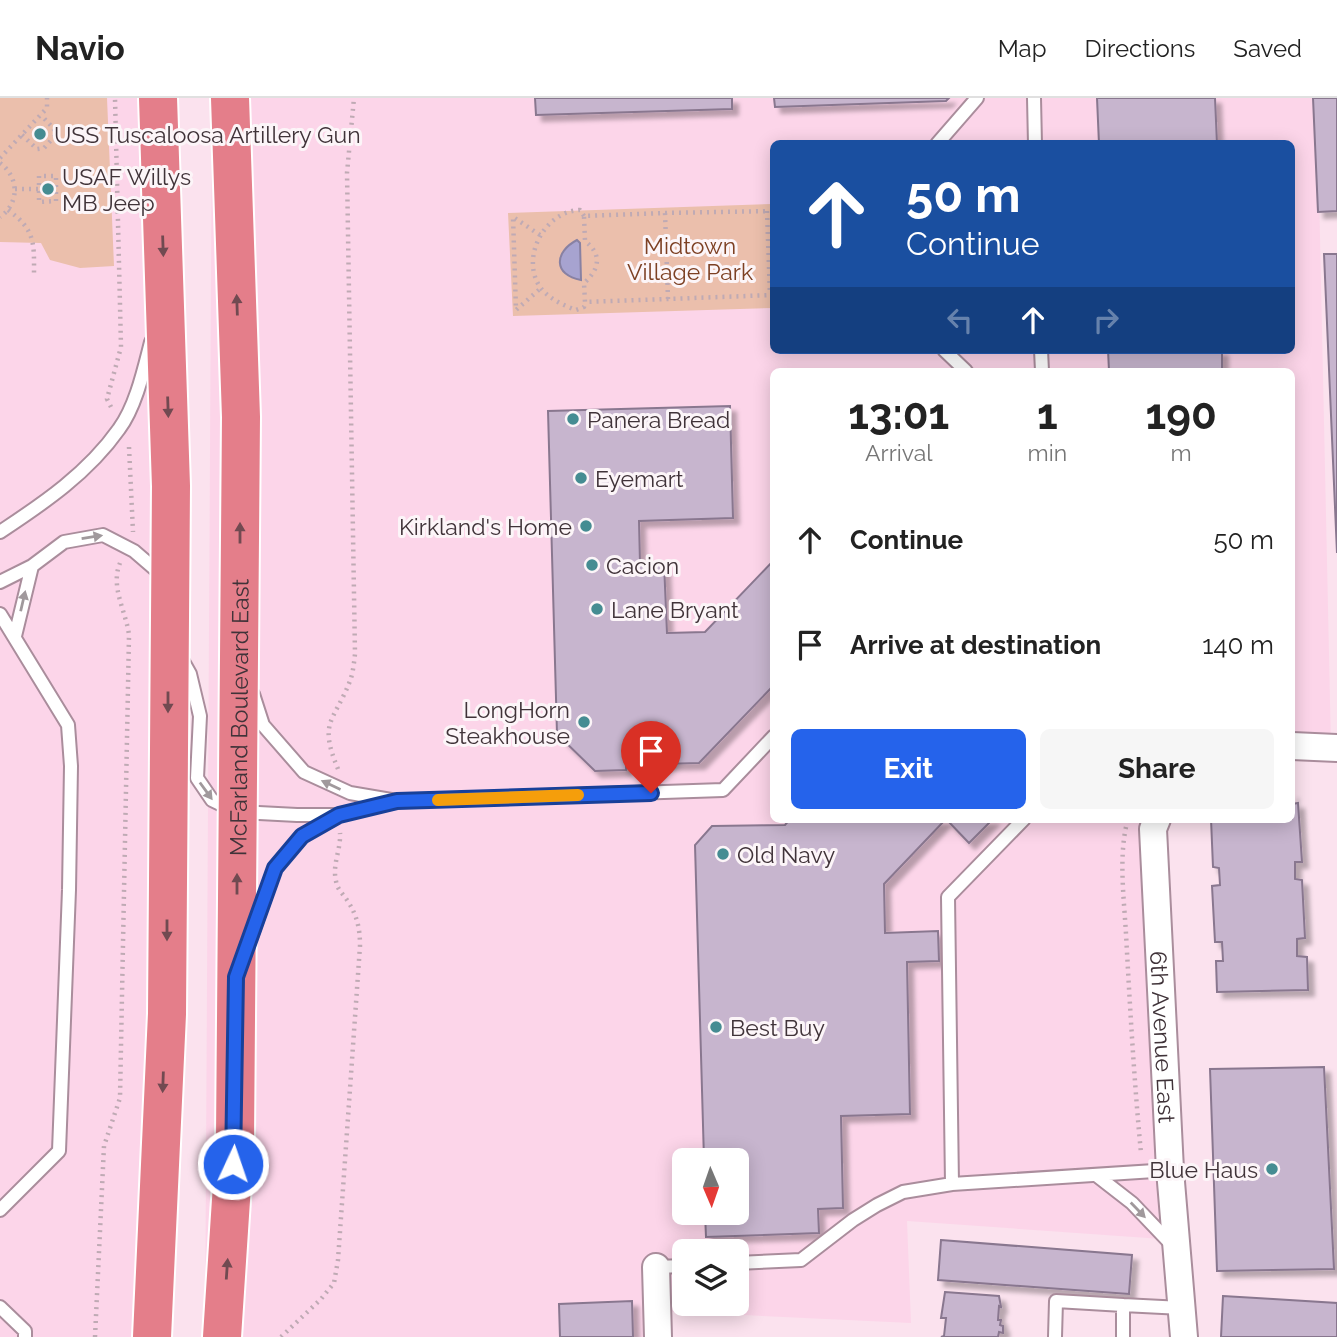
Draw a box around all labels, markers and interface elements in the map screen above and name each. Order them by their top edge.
text: Navio [35,29,125,68]
text: Map [998,34,1047,63]
text: Directions [1085,34,1195,63]
text: Saved [1233,34,1302,63]
place label: USS Tuscaloosa Artillery Gun [54,121,361,148]
marker: USS Tuscaloosa Artillery Gun [32,126,48,142]
place label: USAF Willys MB Jeep [62,163,191,216]
text: 50 m [906,166,1021,223]
icon: ahead [791,168,882,259]
marker: USAF Willys MB Jeep [40,181,56,197]
text: Continue [906,225,1040,262]
park label: Midtown Village Park [627,232,753,285]
one-way arrow [157,235,168,257]
one-way arrow [231,294,242,316]
icon: left [941,301,979,339]
icon: ahead [1014,301,1052,339]
icon: right [1087,301,1125,339]
text: 13:01 [848,390,949,439]
text: 1 [1037,390,1058,439]
text: 190 [1145,390,1217,439]
one-way arrow [162,396,174,418]
place label: Panera Bread [587,406,730,433]
marker: Panera Bread [565,411,581,427]
text: Arrival [865,439,933,466]
text: min [1028,439,1067,466]
text: m [1170,439,1192,466]
place label: Eyemart [595,465,684,492]
marker: Eyemart [573,470,589,486]
place label: Kirkland's Home [399,513,572,540]
marker: Kirkland's Home [578,518,594,534]
icon: ahead [791,521,829,559]
one-way arrow [234,522,246,544]
text: Continue [850,525,963,555]
text: 50 m [1213,525,1274,555]
one-way arrow [81,532,103,543]
place label: Cacion [606,552,679,579]
marker: Cacion [584,557,600,573]
street label: McFarland Boulevard East [224,578,253,856]
one-way arrow [18,590,29,612]
place label: Lane Bryant [611,596,739,623]
marker: Lane Bryant [589,601,605,617]
icon: arrive [791,626,829,664]
text: Arrive at destination [850,630,1101,660]
text: 140 m [1202,630,1274,660]
one-way arrow [162,691,174,713]
place label: LongHorn Steakhouse [445,696,570,749]
marker: LongHorn Steakhouse [576,714,592,730]
pin [621,721,681,793]
button: Exit [791,729,1026,809]
button: Share [1040,729,1274,809]
icon: arrive [632,732,670,770]
one-way arrow [321,779,341,791]
one-way arrow [199,781,213,800]
place label: Old Navy [737,841,835,868]
marker: Old Navy [715,846,731,862]
one-way arrow [231,873,243,895]
one-way arrow [161,919,173,941]
street label: 6th Avenue East [1146,950,1181,1124]
place label: Best Buy [730,1014,825,1041]
marker: Best Buy [708,1019,724,1035]
one-way arrow [158,1072,169,1094]
position arrow [196,1127,270,1201]
north arrow [672,1148,749,1225]
map controls [672,1148,749,1316]
place label: Blue Haus [1149,1156,1258,1183]
marker: Blue Haus [1264,1161,1280,1177]
one-way arrow [1130,1201,1146,1218]
button: layers [672,1239,749,1316]
one-way arrow [222,1258,233,1280]

